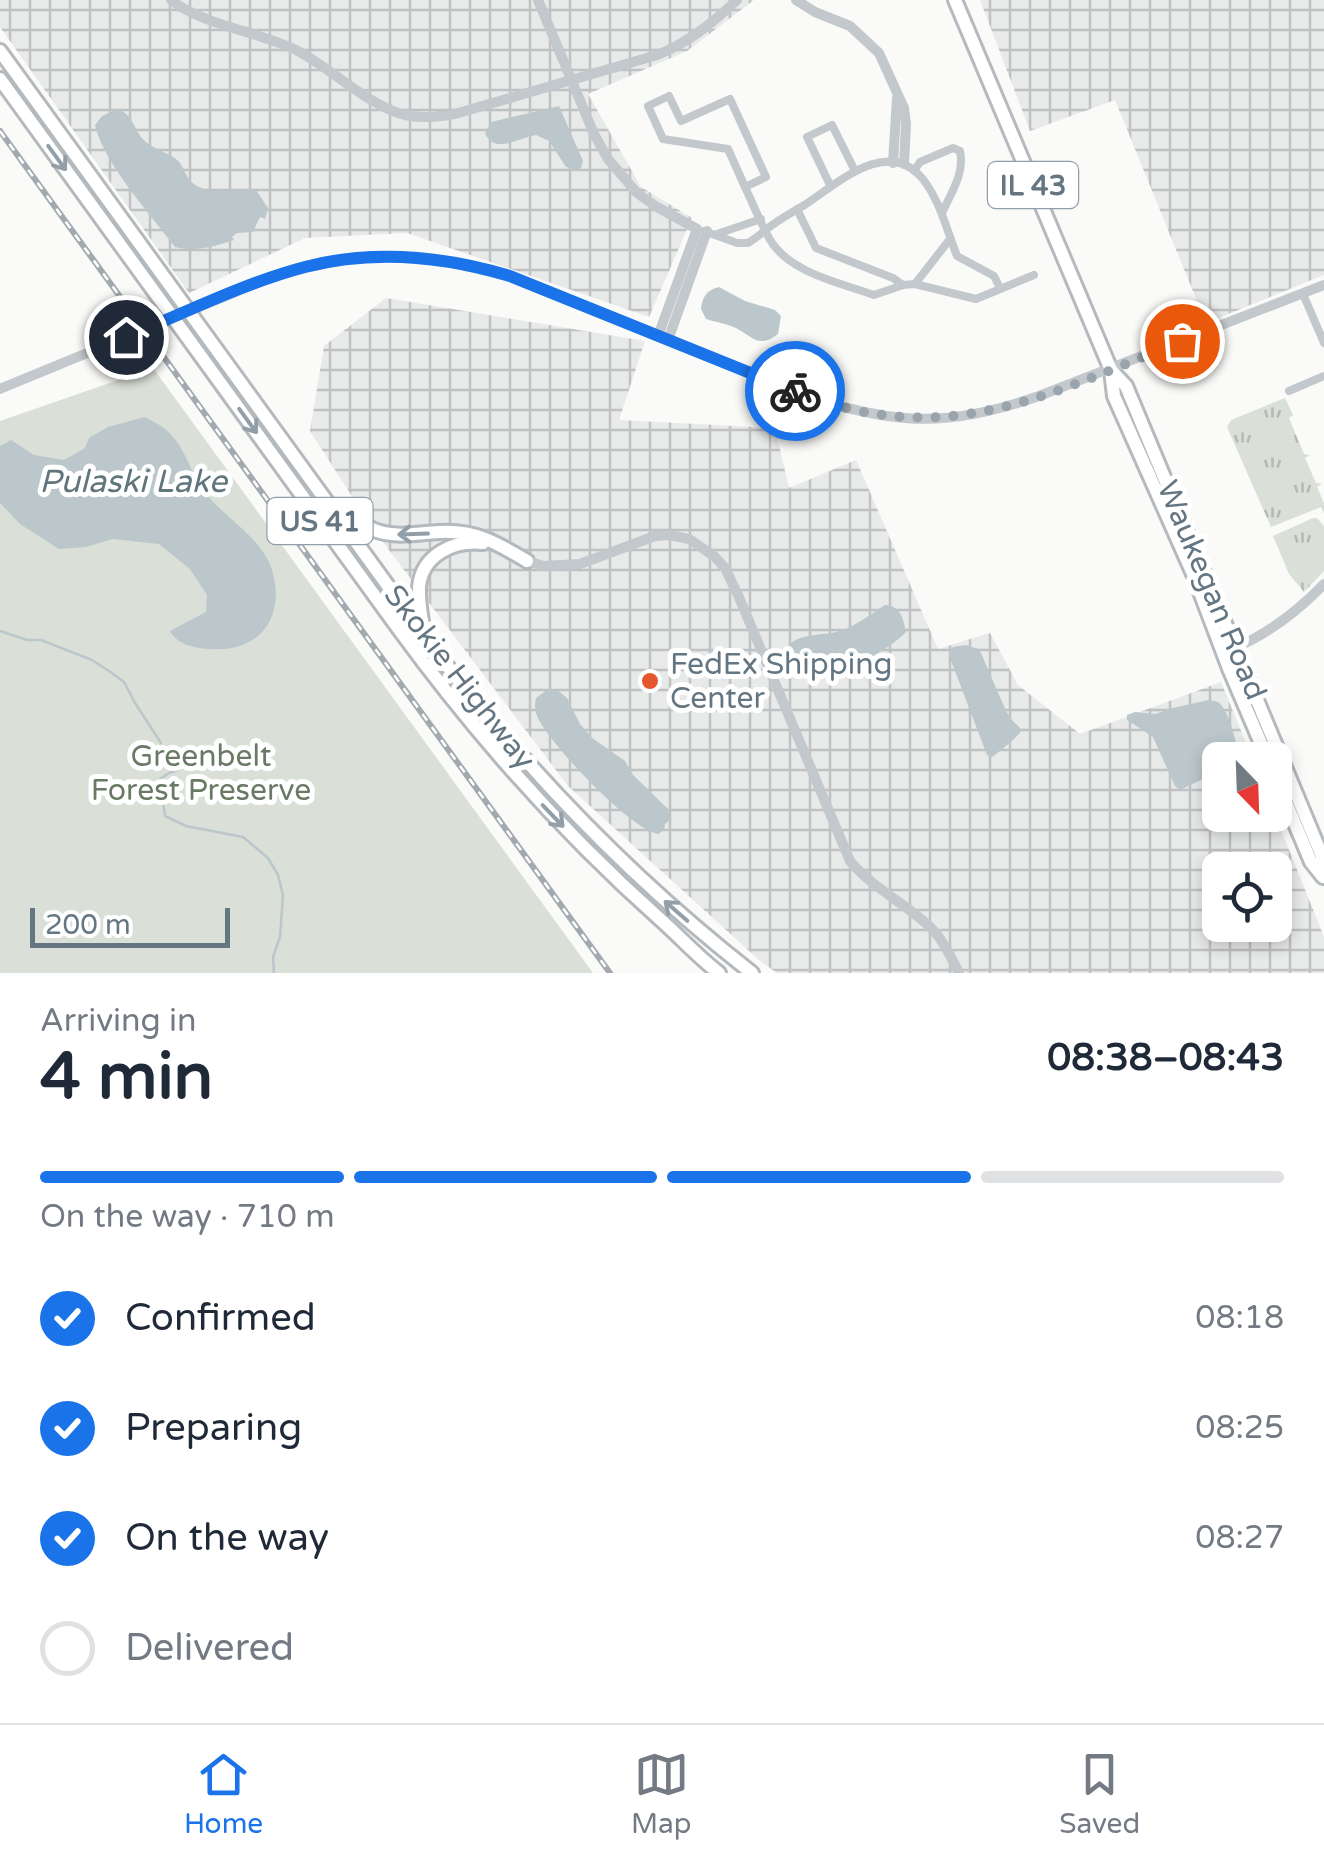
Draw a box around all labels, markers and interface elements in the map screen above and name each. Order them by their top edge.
one-way arrow [47,144,68,171]
road number: IL 43 [988,162,1078,208]
pin [84,295,169,380]
pin [1140,299,1225,384]
icon: home [99,310,154,365]
icon: bag [1155,314,1210,369]
courier [745,341,845,441]
icon: bike [768,364,823,419]
one-way arrow [237,407,258,435]
water label: Pulaski Lake [39,463,229,501]
street label: Waukegan Road [1149,475,1274,705]
road number: US 41 [268,498,372,544]
one-way arrow [397,524,430,543]
street label: Skokie Highway [376,578,543,777]
place label: FedEx Shipping Center [670,646,892,717]
marker: FedEx Shipping Center [639,670,661,692]
park label: Greenbelt Forest Preserve [91,738,311,809]
north arrow [1202,742,1292,832]
map controls [1202,742,1292,942]
one-way arrow [541,804,565,828]
button: locate [1202,852,1292,942]
one-way arrow [664,901,690,923]
scale bar [30,903,230,948]
text: 200 m [45,908,131,942]
text: Arriving in [40,1002,197,1040]
text: 08:38–08:43 [1047,1035,1284,1081]
text: 4 min [40,1038,213,1117]
text: On the way · 710 m [40,1198,335,1236]
icon: check [40,1291,95,1346]
text: Confirmed [125,1295,316,1341]
text: 08:18 [1195,1299,1284,1337]
icon: check [40,1401,95,1456]
text: Preparing [125,1405,302,1451]
text: 08:25 [1195,1409,1284,1447]
icon: check [40,1511,95,1566]
text: On the way [125,1515,329,1561]
text: 08:27 [1195,1519,1284,1557]
text: Delivered [125,1625,294,1671]
tab: Home [184,1747,263,1841]
tab: Map [631,1747,691,1841]
tab: Saved [1059,1747,1140,1841]

